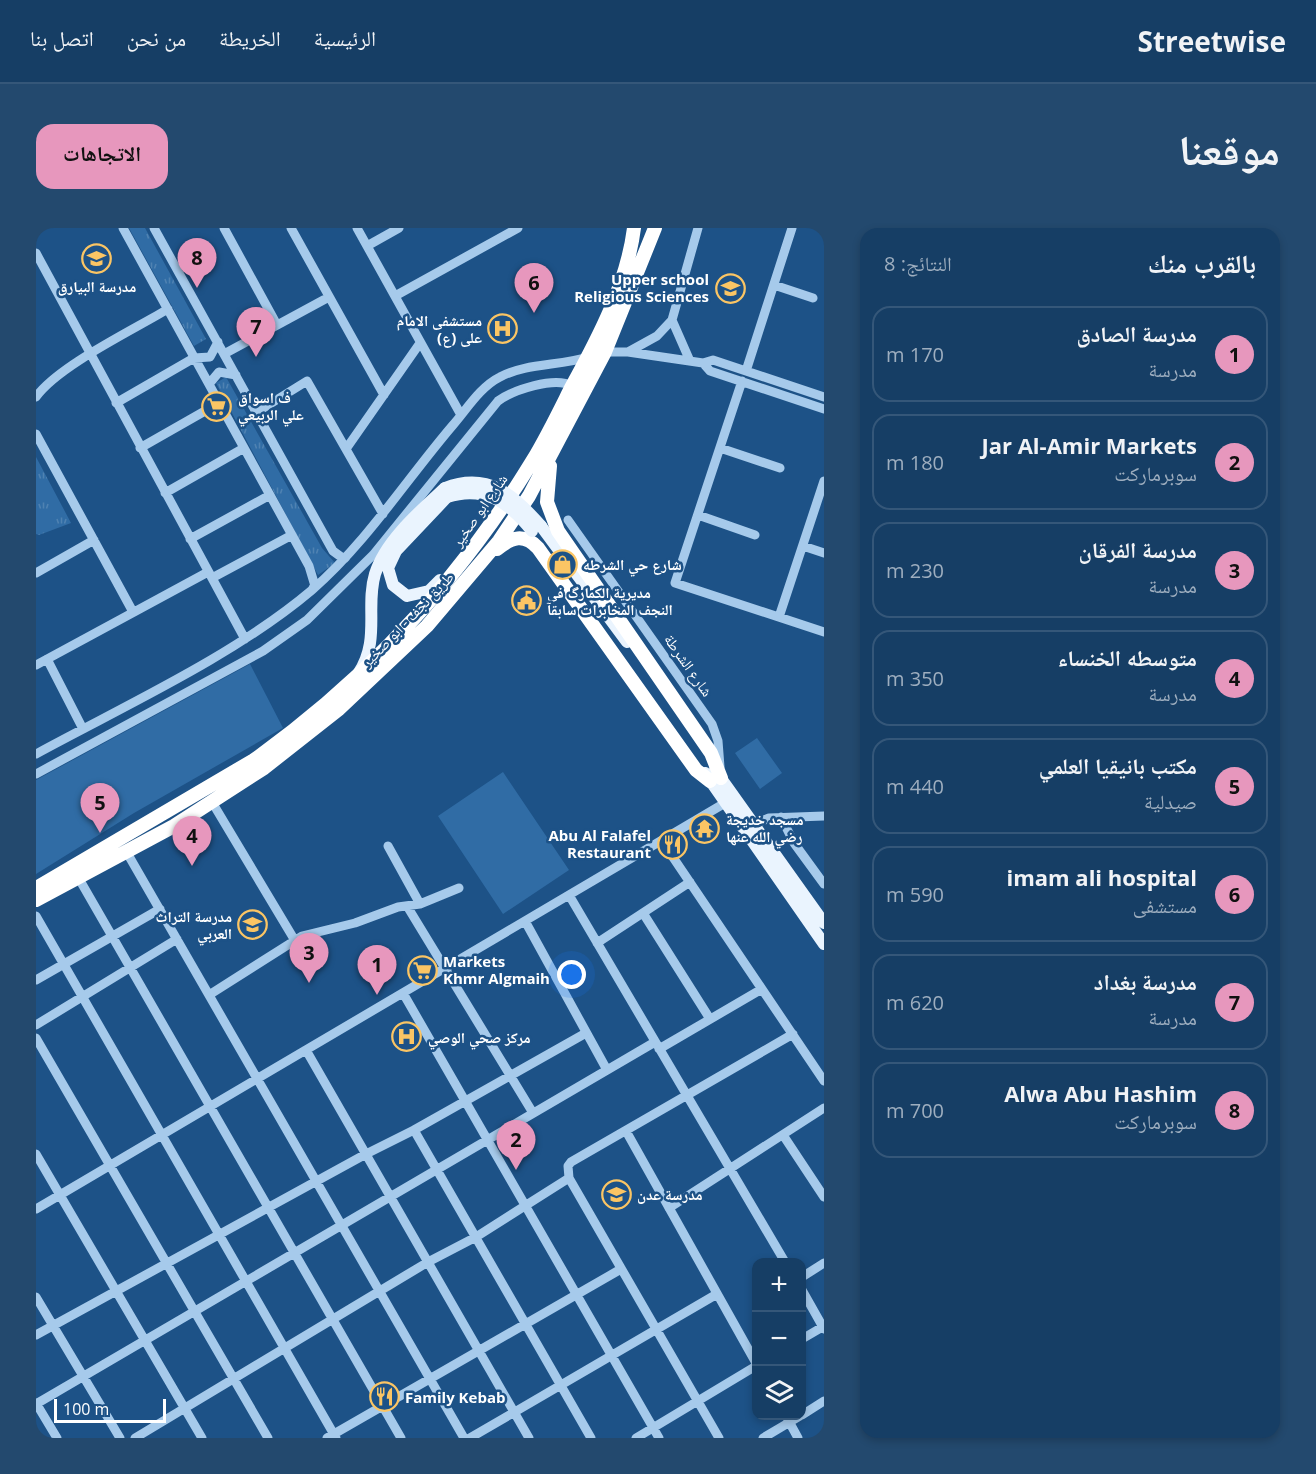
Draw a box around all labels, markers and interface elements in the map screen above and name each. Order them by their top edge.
text: Streetwise [1137,22,1286,60]
text: اتصل بنا [30,24,94,52]
text: من نحن [127,24,186,52]
text: الخريطة [219,24,281,52]
text: الرئيسية [314,24,376,52]
text: موقعنا [1179,120,1280,177]
button: الاتجاهات [36,124,168,189]
pin: 8 [178,238,216,288]
school or university icon: مدرسة البيارق [81,243,113,275]
text: بالقرب منك [1148,245,1256,281]
text: النتائج: 8 [884,250,952,277]
pin: 6 [514,264,554,313]
place label: Upper school Religious Sciences [574,269,709,306]
school or university icon: Upper school Religious Sciences [714,272,746,304]
place label: مدرسة البيارق [58,276,136,296]
pin: 7 [236,308,276,357]
place label: مستشفی الامام علی (ع) [397,310,482,348]
hospital icon: مستشفی الامام علی (ع) [487,313,519,345]
text: مدرسة الصادق [1076,318,1197,348]
text: 170 m [886,341,944,368]
text: 1 [1229,341,1240,368]
text: مدرسة [1148,356,1197,383]
place label: ف اسواق علي الربيعي [238,387,304,427]
supermarket icon: ف اسواق علي الربيعي [201,390,233,422]
text: Jar Al-Amir Markets [981,430,1197,460]
text: 180 m [886,449,944,476]
text: 2 [1229,449,1240,476]
text: سوبرماركت [1114,460,1197,487]
street label: شارع ابو صخير [446,470,512,552]
text: مدرسة الفرقان [1078,534,1197,564]
shop icon: شارع حي الشرطه [546,548,578,580]
place label: شارع حي الشرطه [583,554,682,577]
text: 230 m [886,557,944,584]
text: 3 [1229,557,1240,584]
street label: طريق نجف - ابو صخير [356,567,459,672]
text: مدرسة [1148,572,1197,599]
place label: مديرية الكمارگ في النجف المخابرات سابقآ [546,582,673,619]
public building icon: مديرية الكمارگ في النجف المخابرات سابقآ [510,585,542,617]
street label: شارع الشرطة [659,630,718,701]
text: متوسطه الخنساء [1058,642,1197,672]
text: 350 m [886,665,944,692]
text: 4 [1229,665,1240,692]
text: مدرسة [1148,680,1197,707]
text: مكتب بانيقيا العلمي [1039,750,1197,780]
text: 440 m [886,773,944,800]
text: 5 [1229,773,1240,800]
pin: 5 [80,784,120,833]
text: صيدلية [1144,788,1197,815]
place label: مسجد خديجة رضي الله عنها [726,809,804,849]
temple icon: مسجد خديجة رضي الله عنها [689,812,721,844]
pin: 4 [172,816,212,866]
place label: Abu Al Falafel Restaurant [548,825,651,862]
restaurant icon: Abu Al Falafel Restaurant [656,828,688,860]
text: imam ali hospital [1006,862,1197,892]
text: 590 m [886,881,944,908]
text: 6 [1229,881,1240,908]
text: مستشفى [1133,892,1197,919]
place label: مدرسة التراث العربي [155,906,232,946]
school or university icon: مدرسة التراث العربي [237,909,269,941]
pin: 3 [290,934,328,983]
pin: 1 [358,946,396,995]
place label: Markets Khmr Algmaih [443,951,550,988]
supermarket icon: Markets Khmr Algmaih [406,954,438,986]
your location [557,960,586,989]
text: مدرسة بغداد [1094,966,1197,996]
text: 620 m [886,989,944,1016]
text: 7 [1229,989,1240,1016]
text: مدرسة [1148,1004,1197,1031]
hospital icon: مركز صحي الوصي [391,1021,423,1053]
place label: مركز صحي الوصي [428,1027,531,1050]
text: Alwa Abu Hashim [1004,1078,1197,1108]
text: 700 m [886,1097,944,1124]
text: 8 [1229,1097,1240,1124]
text: سوبرماركت [1114,1108,1197,1135]
pin: 2 [496,1120,536,1170]
school or university icon: مدرسة عدن [600,1178,632,1210]
place label: مدرسة عدن [637,1184,703,1204]
map controls [752,1258,806,1420]
button: + [752,1258,806,1312]
button: − [752,1312,806,1366]
button: layers [752,1366,806,1420]
restaurant icon: Family Kebab [368,1381,400,1413]
place label: Family Kebab [405,1387,505,1407]
scale bar [54,1396,166,1424]
text: 100 m [63,1398,109,1420]

